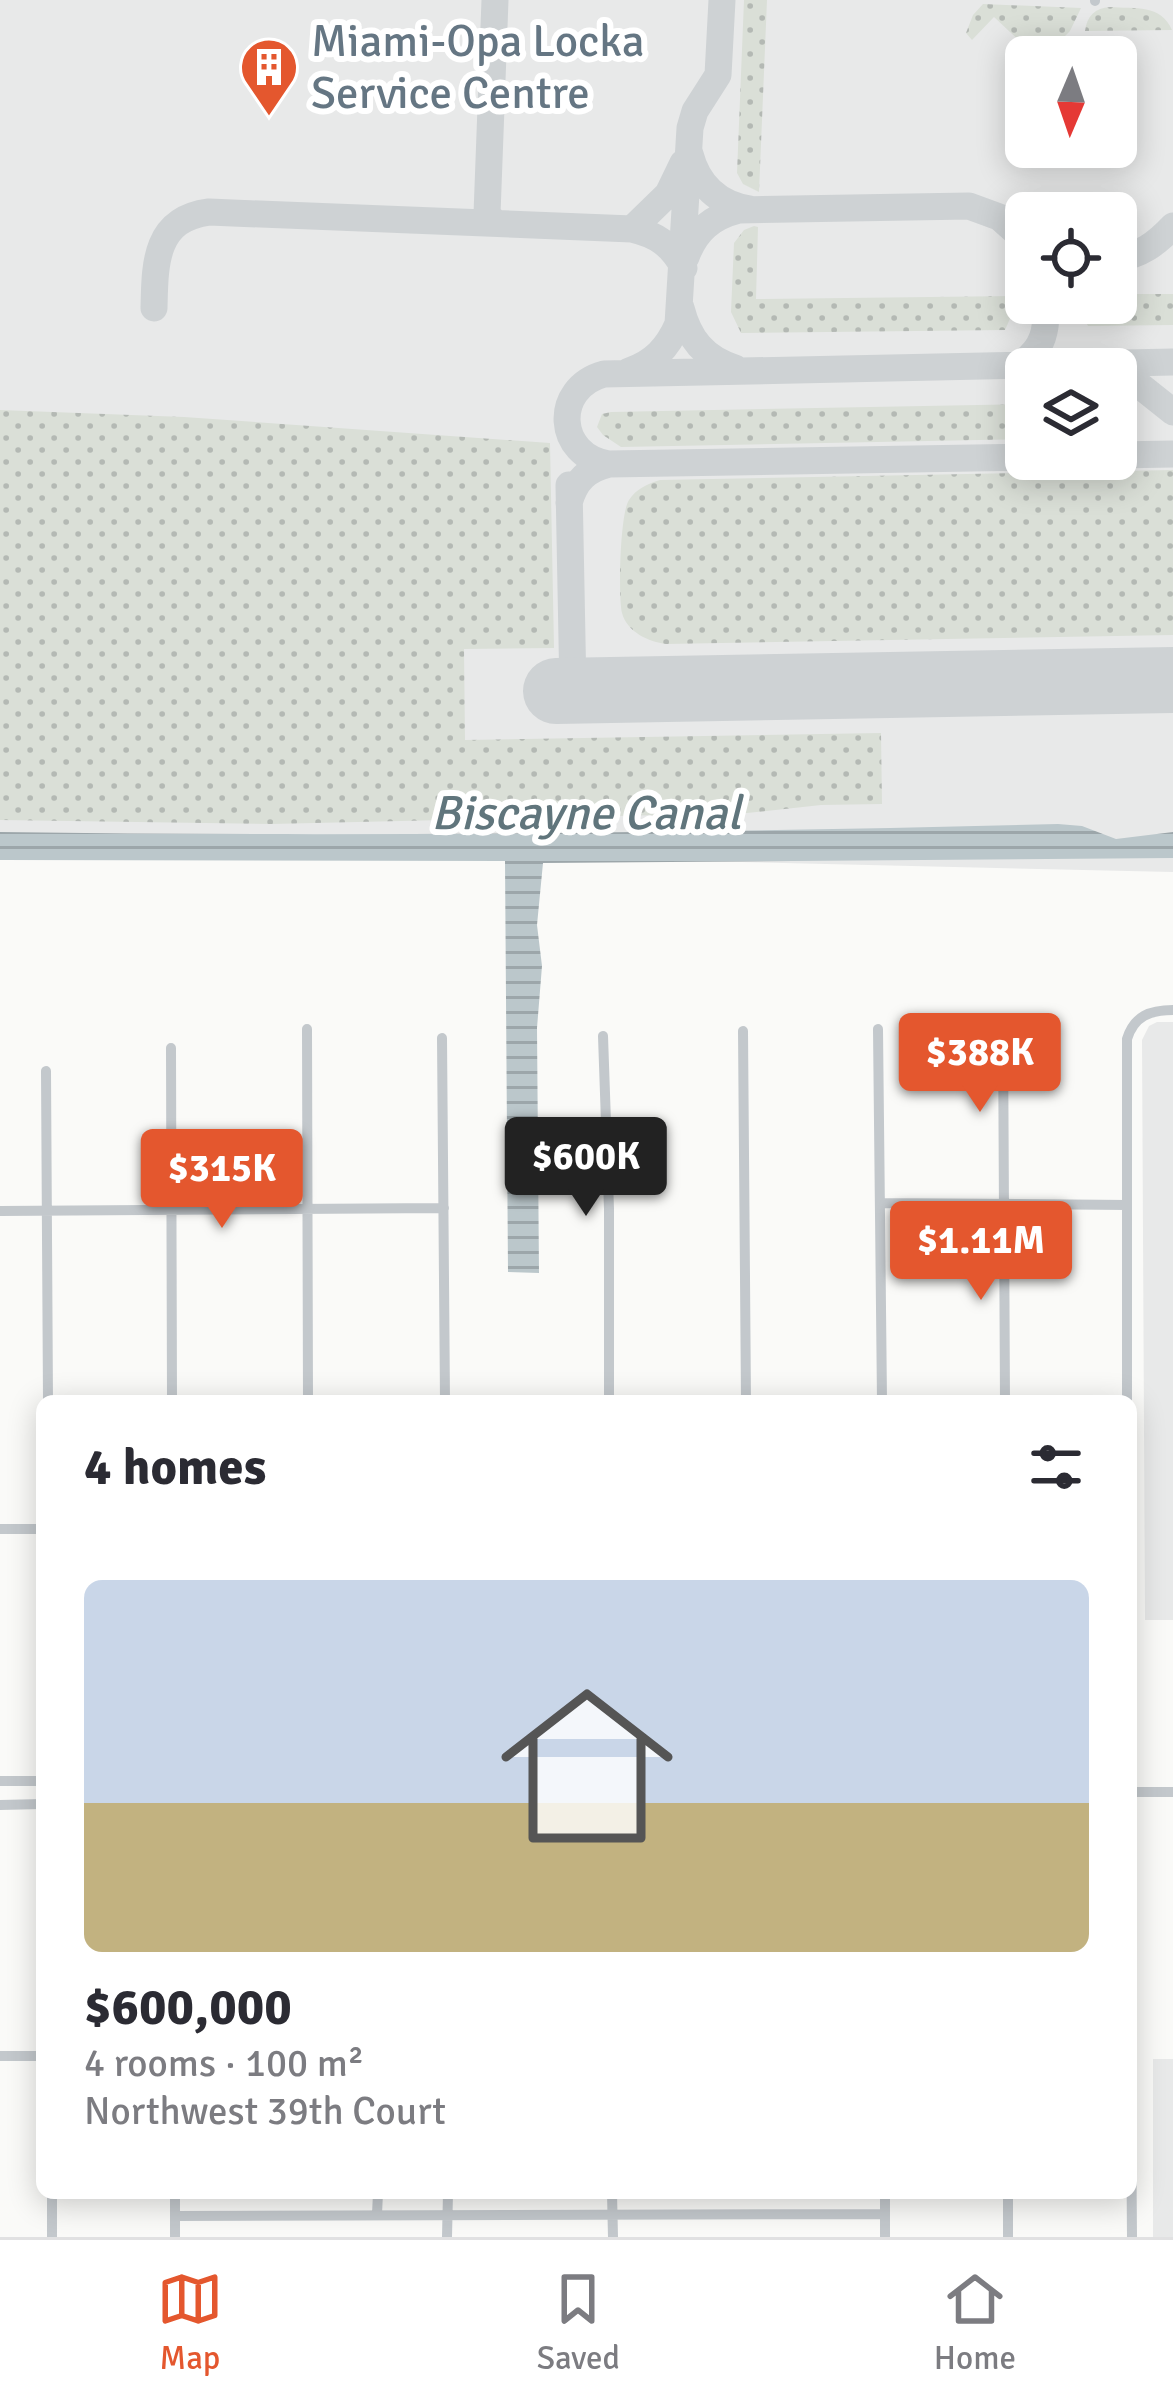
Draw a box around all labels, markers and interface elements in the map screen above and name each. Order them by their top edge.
place label: Miami-Opa Locka Service Centre [311,14,645,121]
building icon: Miami-Opa Locka Service Centre [238,36,300,118]
north arrow [1005,36,1137,168]
map controls [1005,36,1137,480]
button: locate [1005,192,1137,324]
button: layers [1005,348,1137,480]
water label: Biscayne Canal [431,784,744,843]
pin: $388K [896,1013,1064,1115]
text: $388K [926,1028,1034,1076]
pin: $600K [502,1117,670,1219]
pin: $315K [138,1129,306,1231]
text: $600K [532,1132,640,1180]
text: $315K [168,1144,276,1192]
pin: $1.11M [883,1201,1079,1303]
text: $1.11M [917,1216,1045,1264]
icon: filters [1023,1434,1089,1500]
text: 4 homes [84,1436,266,1499]
icon: home [479,1658,695,1874]
text: $600,000 [84,1976,292,2039]
text: 4 rooms · 100 m² [84,2039,364,2087]
text: Northwest 39th Court [84,2087,446,2135]
tab: Map [157,2266,223,2379]
tab: Saved [537,2266,620,2379]
tab: Home [934,2266,1016,2379]

